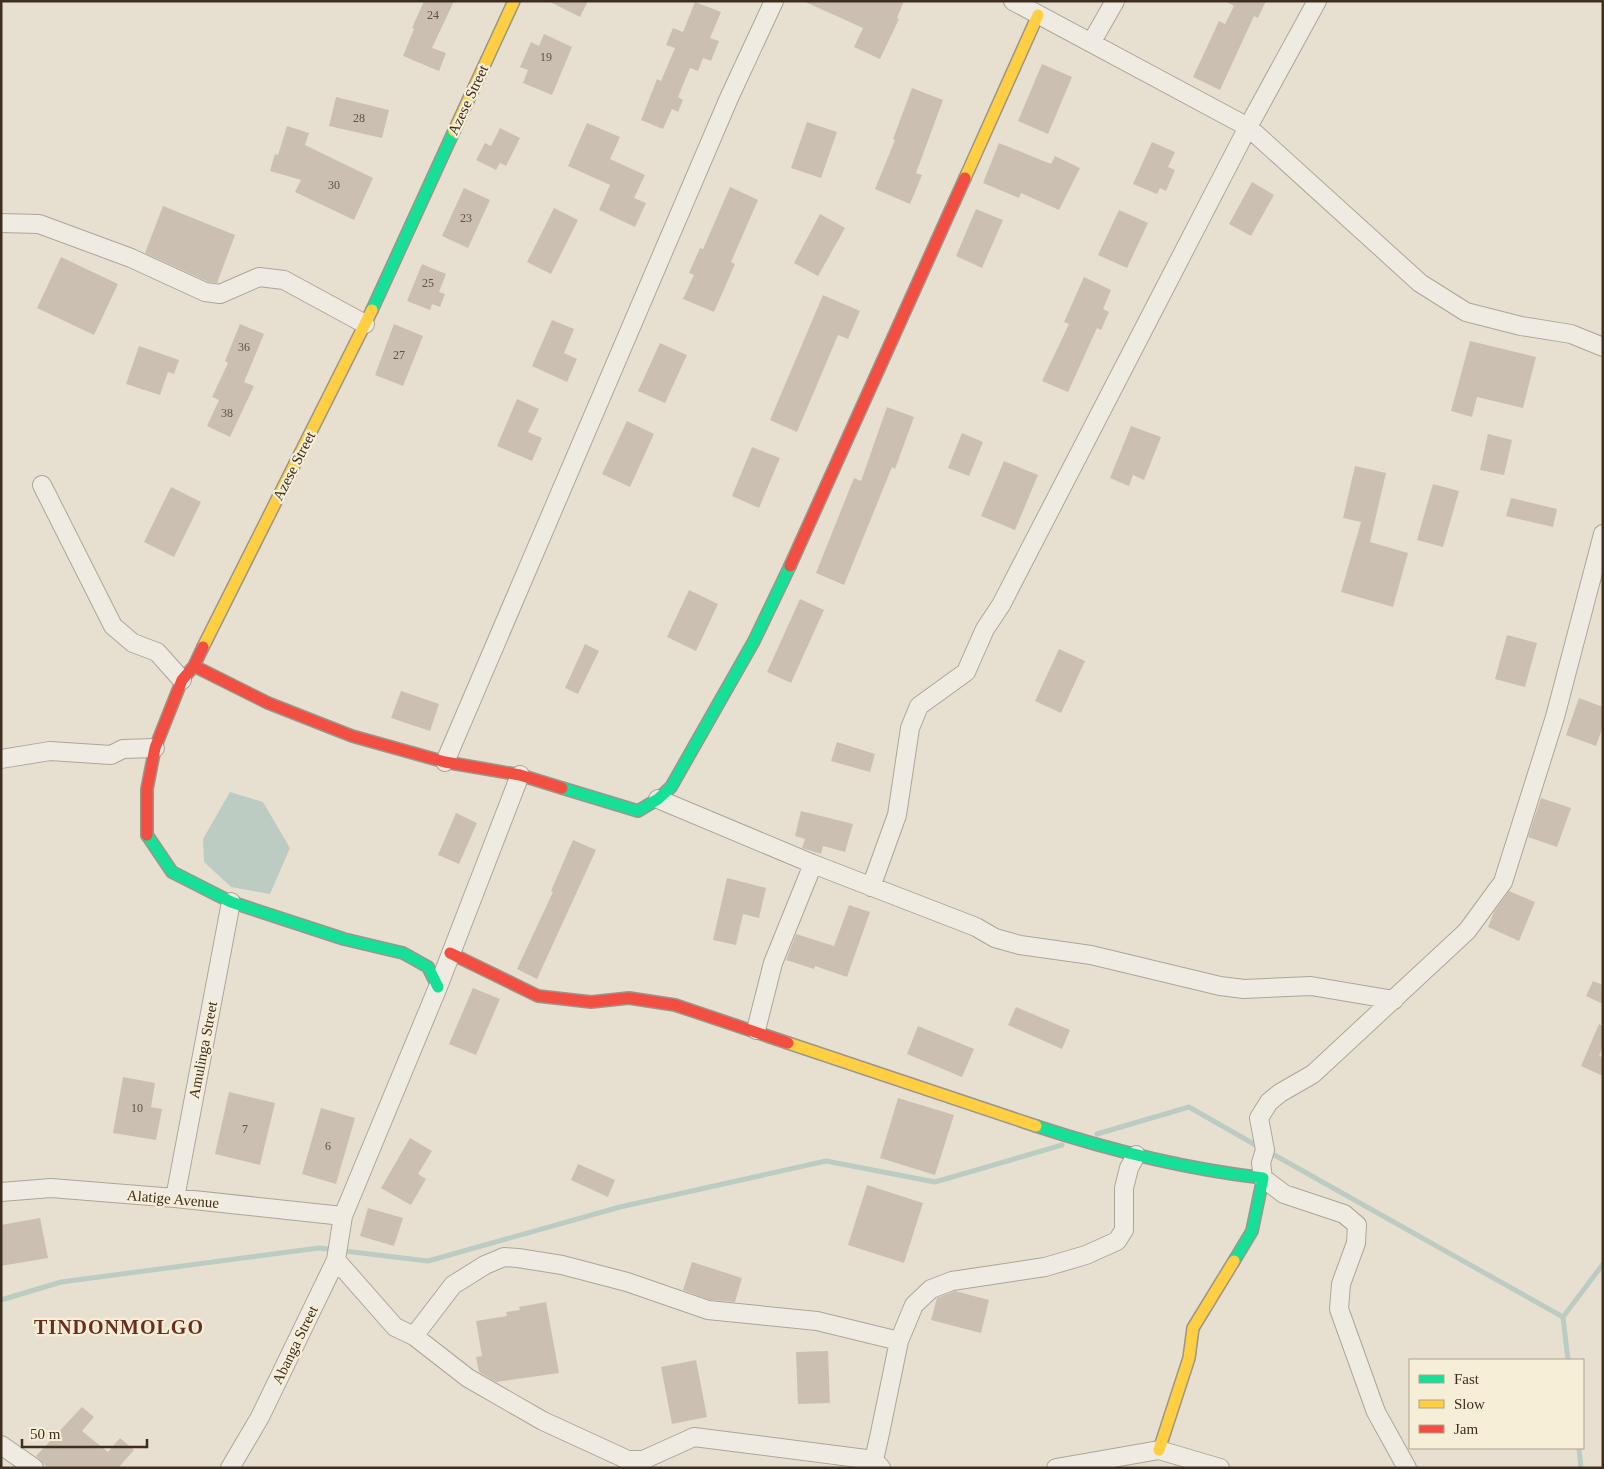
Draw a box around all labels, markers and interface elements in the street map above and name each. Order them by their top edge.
house number: 24 [427,8,439,22]
house number: 19 [540,50,552,64]
street label: Azese Street [445,62,492,138]
house number: 28 [353,111,365,125]
house number: 30 [328,178,340,192]
house number: 23 [460,211,472,225]
house number: 25 [422,276,434,290]
house number: 36 [238,340,250,354]
house number: 27 [393,348,405,362]
house number: 38 [221,406,233,420]
street label: Azese Street [270,428,319,503]
street label: Amulinga Street [186,999,220,1100]
house number: 10 [131,1101,143,1115]
house number: 7 [242,1122,248,1136]
house number: 6 [325,1139,331,1153]
street label: Alatige Avenue [126,1187,220,1211]
street label: Abanga Street [269,1302,321,1387]
district label: TINDONMOLGO [34,1316,204,1338]
legend [1409,1359,1584,1449]
text: Fast [1454,1371,1480,1387]
text: Slow [1454,1396,1485,1412]
scale bar [22,1416,148,1448]
text: Jam [1454,1421,1478,1437]
text: 50 m [30,1426,61,1442]

